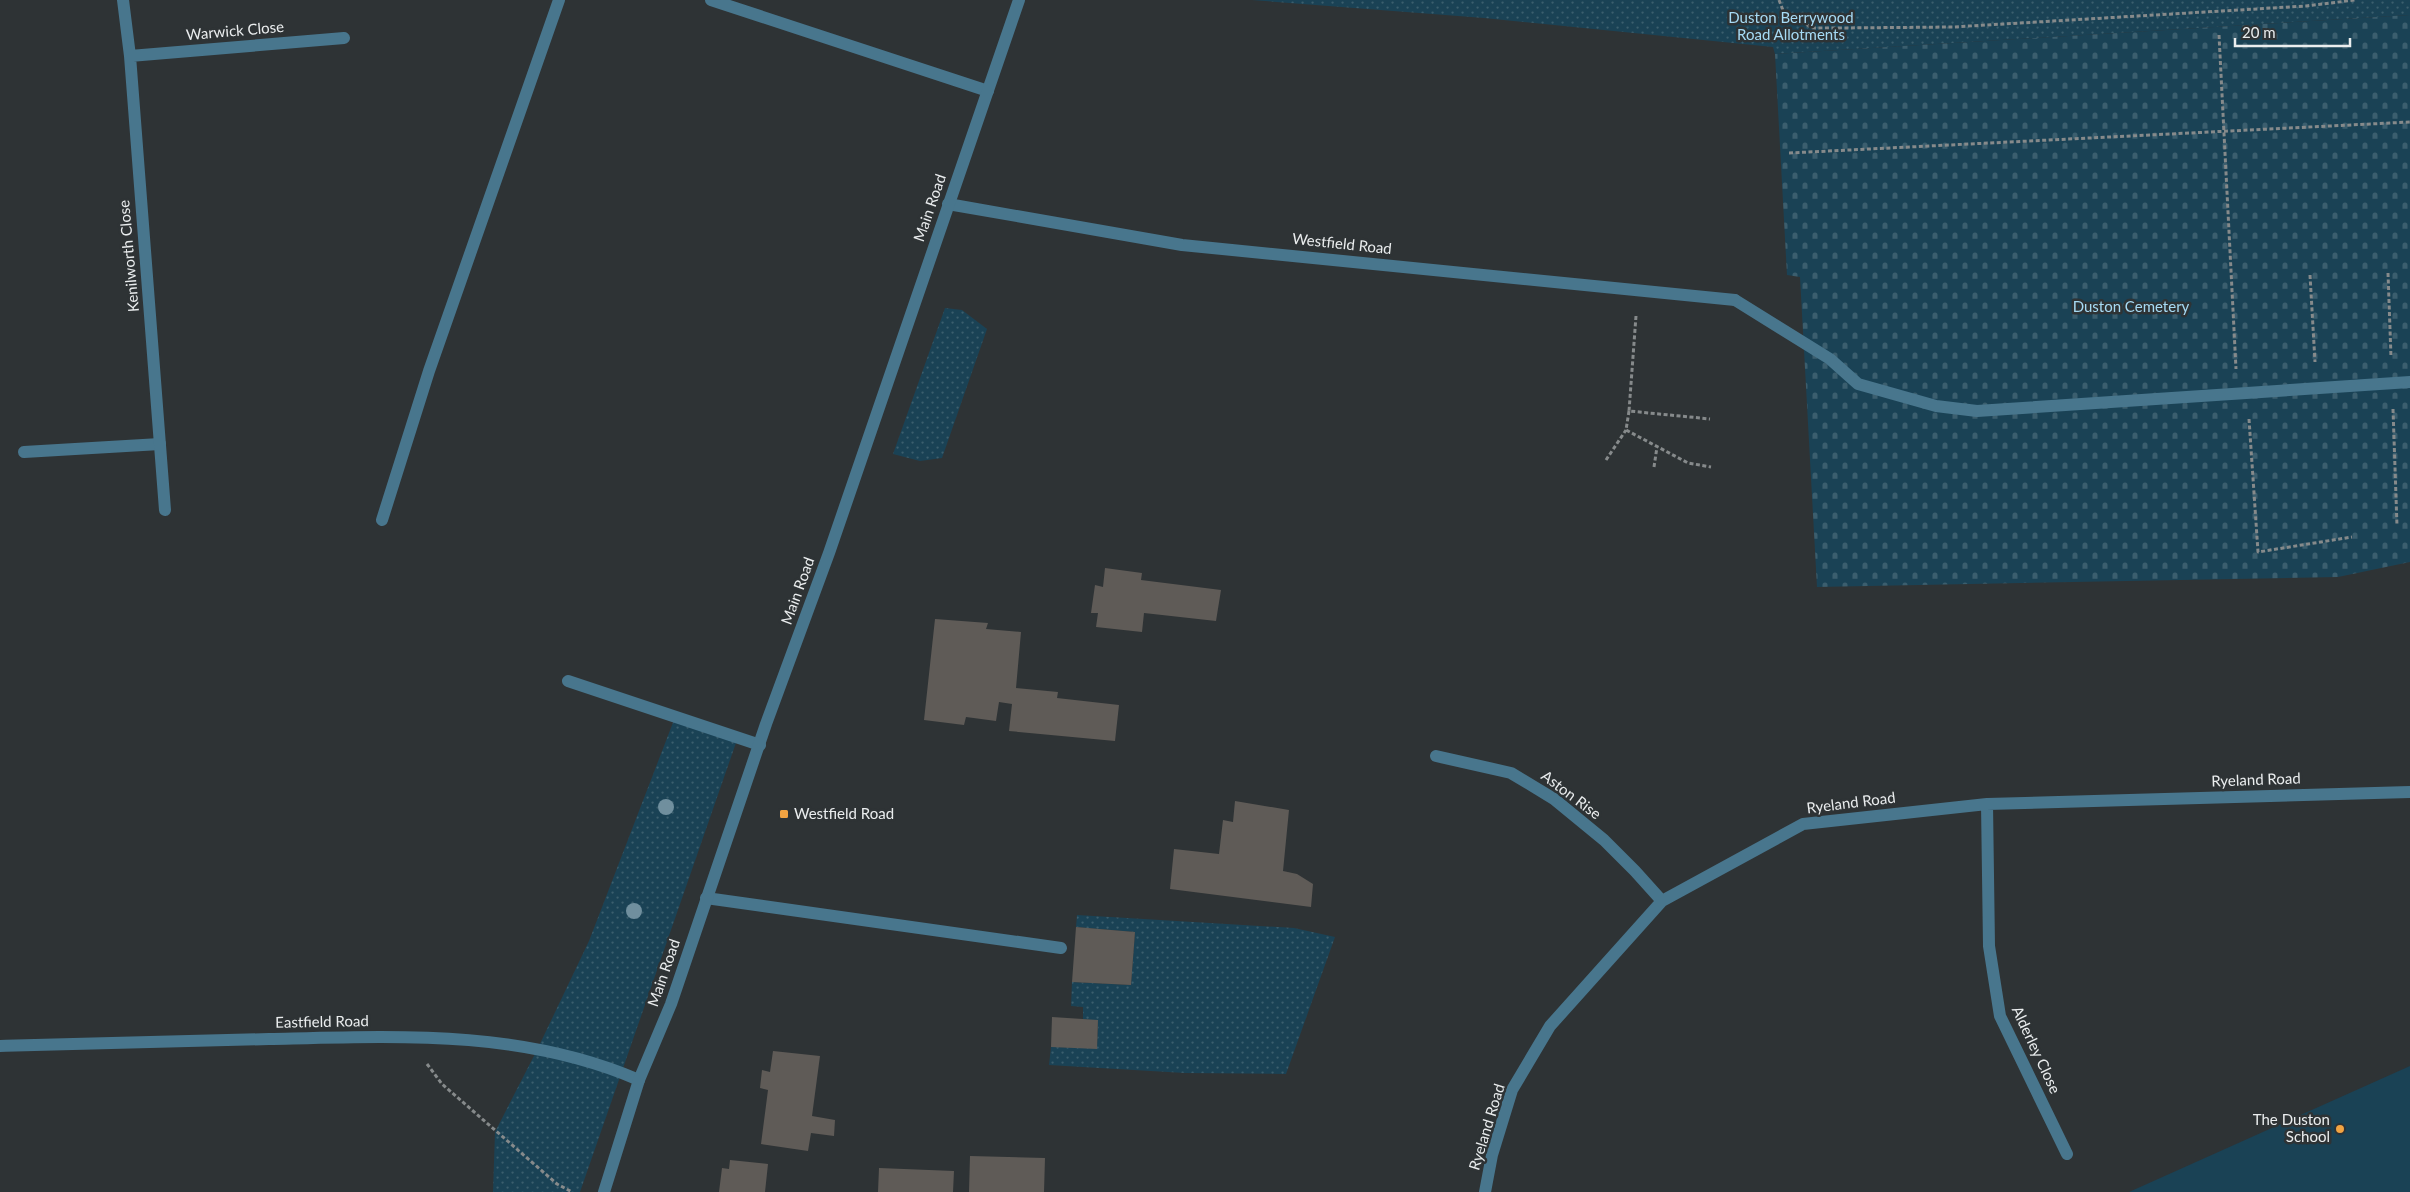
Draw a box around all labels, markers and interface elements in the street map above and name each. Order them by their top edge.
park label: Duston Berrywood Road Allotments [1728,8,1854,43]
scale bar [2235,15,2350,47]
street label: Warwick Close [185,17,285,43]
text: 20 m [2242,23,2276,41]
street label: Main Road [909,172,949,244]
street label: Kenilworth Close [114,199,142,313]
street label: Westfield Road [1291,229,1393,257]
park label: Duston Cemetery [2073,297,2190,315]
street label: Main Road [777,555,818,627]
street label: Aston Rise [1538,766,1605,823]
street label: Ryeland Road [2211,768,2301,790]
street label: Ryeland Road [1805,788,1896,816]
place label: Westfield Road [794,804,894,822]
marker: Westfield Road [778,808,790,820]
street label: Main Road [643,937,683,1009]
street label: Alderley Close [2009,1003,2065,1096]
street label: Eastfield Road [275,1011,369,1031]
street label: Ryeland Road [1464,1081,1508,1172]
place label: The Duston School [2253,1110,2330,1145]
marker: The Duston School [2334,1123,2346,1135]

